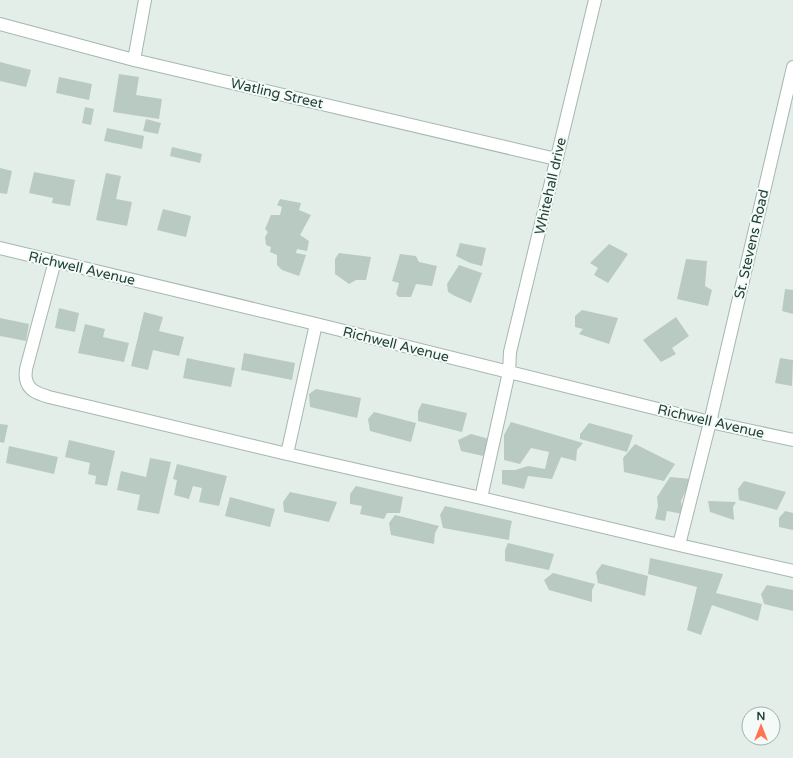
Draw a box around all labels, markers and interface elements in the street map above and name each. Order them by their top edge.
street label: Watling Street [229,75,326,113]
street label: Whitehall drive [531,136,570,236]
street label: St. Stevens Road [731,188,772,300]
street label: Richwell Avenue [27,248,137,289]
street label: Richwell Avenue [341,323,451,366]
street label: Richwell Avenue [656,401,766,442]
north arrow [741,706,781,746]
text: N [757,710,765,723]

